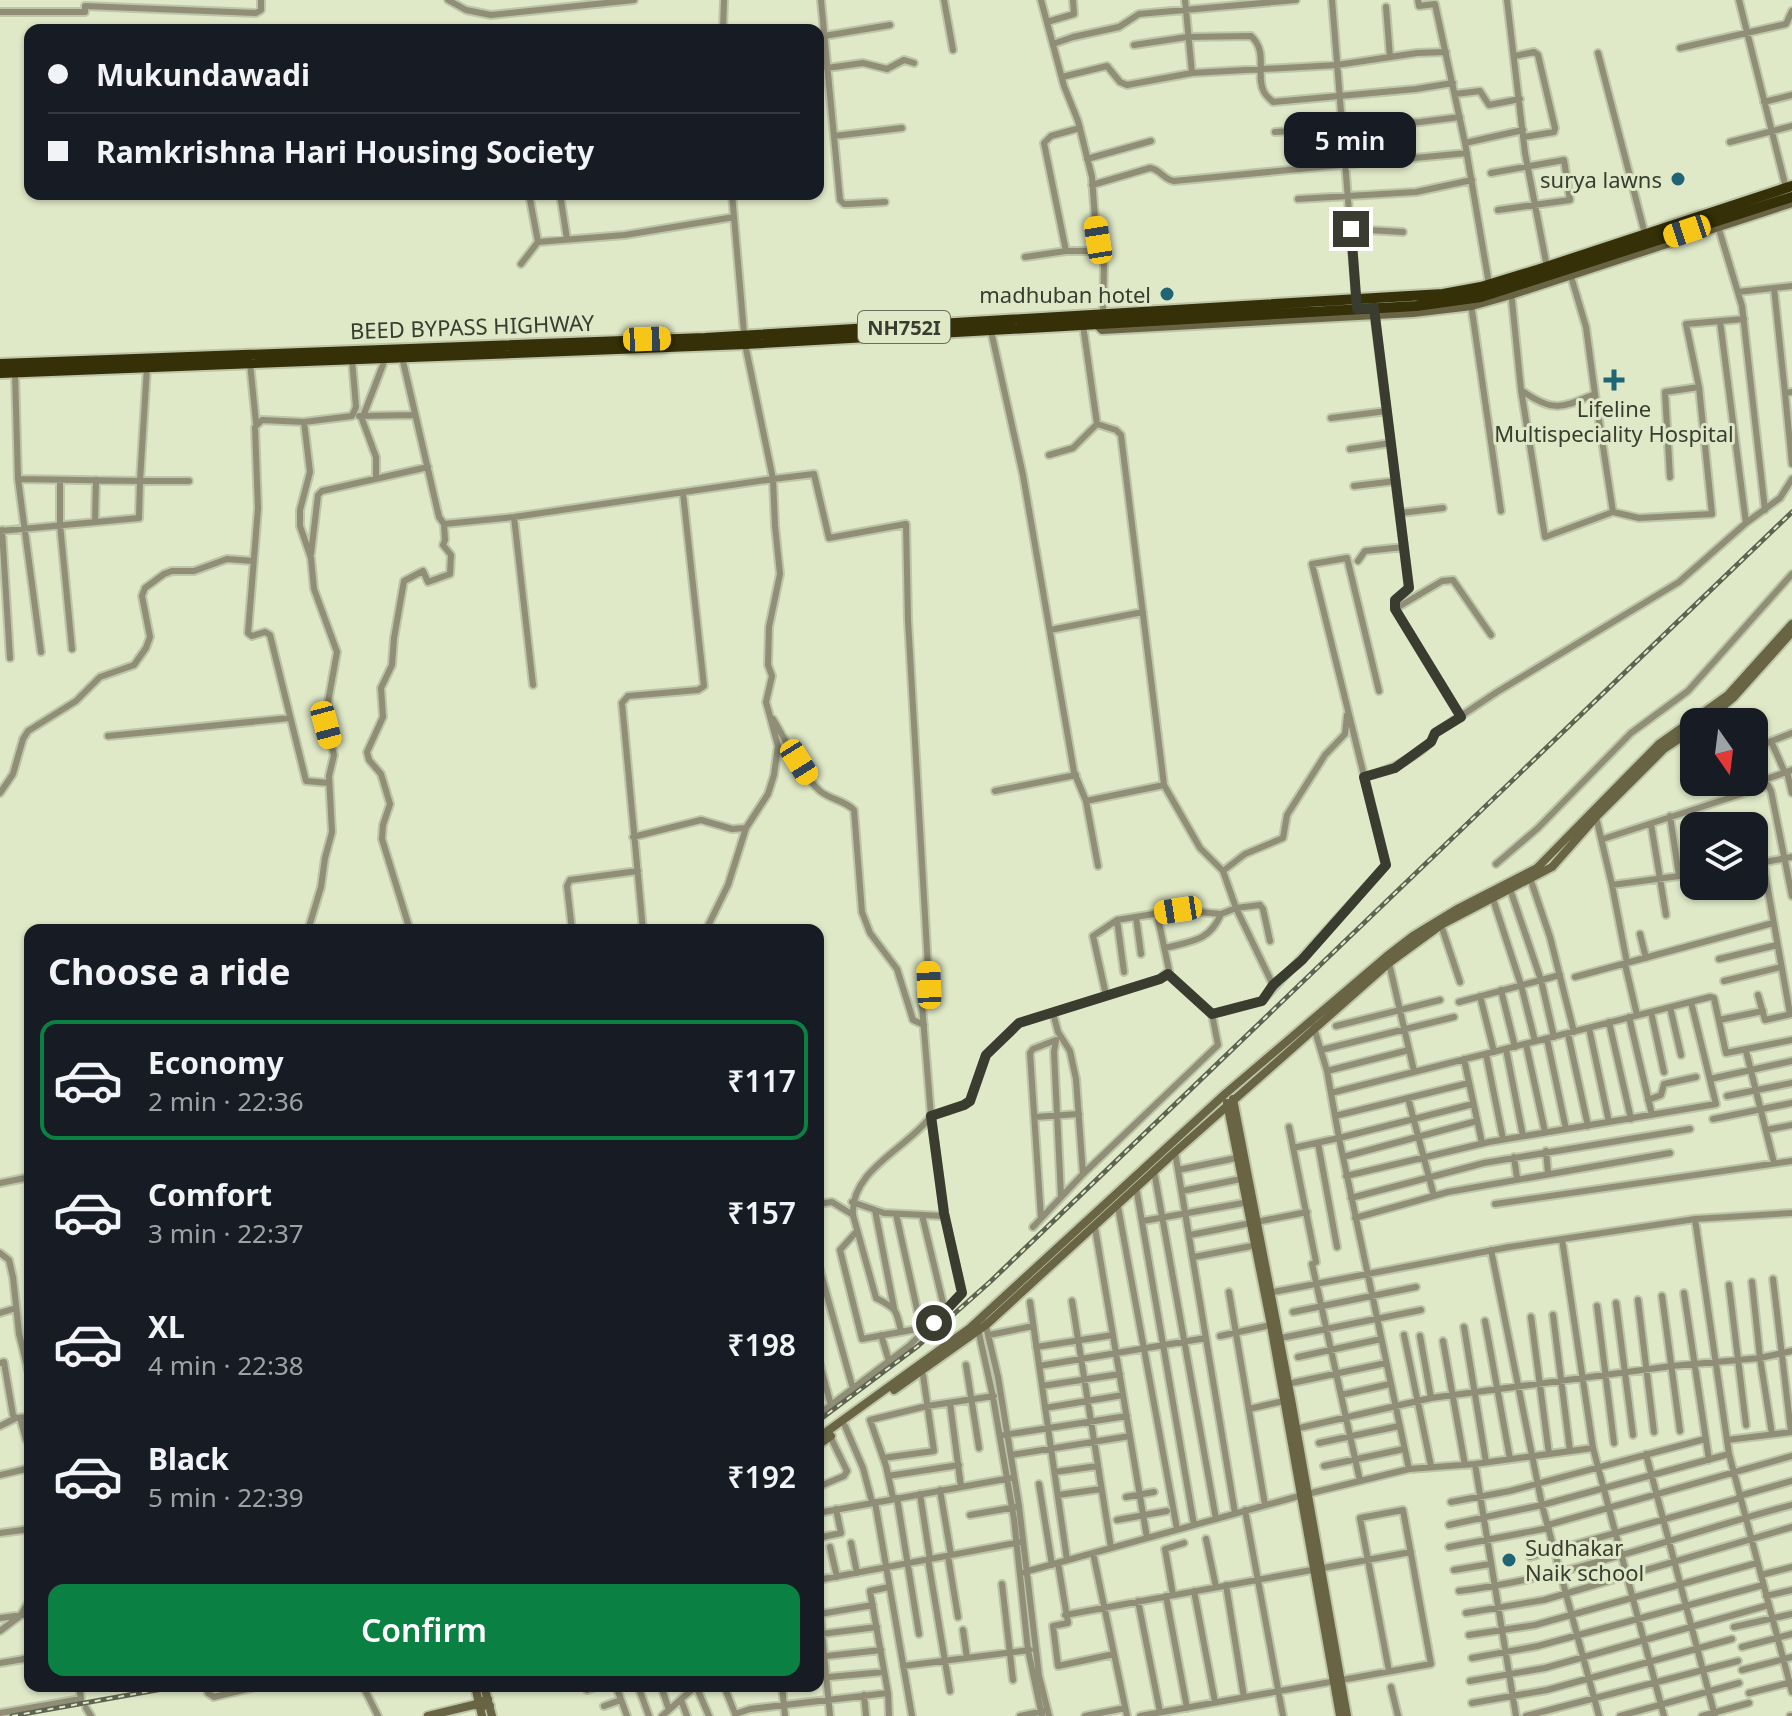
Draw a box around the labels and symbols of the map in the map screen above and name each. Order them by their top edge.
callout: 5 min [1285,113,1417,169]
place label: surya lawns [1540,164,1662,194]
marker: surya lawns [1669,170,1687,188]
route end [1333,211,1369,247]
car [1660,212,1714,250]
car [1082,214,1114,266]
place label: madhuban hotel [979,279,1151,309]
marker: madhuban hotel [1158,285,1176,303]
street label: BEED BYPASS HIGHWAY [349,307,595,345]
road number: NH752I [858,311,950,343]
car [623,326,671,352]
marker: Lifeline Multispeciality Hospital [1603,369,1625,391]
place label: Lifeline Multispeciality Hospital [1494,393,1734,448]
car [308,699,344,751]
north arrow [1680,708,1768,796]
car [776,735,822,789]
car [1152,894,1204,926]
car [916,961,942,1009]
route start [916,1305,952,1341]
place label: Sudhakar Naik school [1525,1532,1644,1587]
marker: Sudhakar Naik school [1500,1551,1518,1569]

